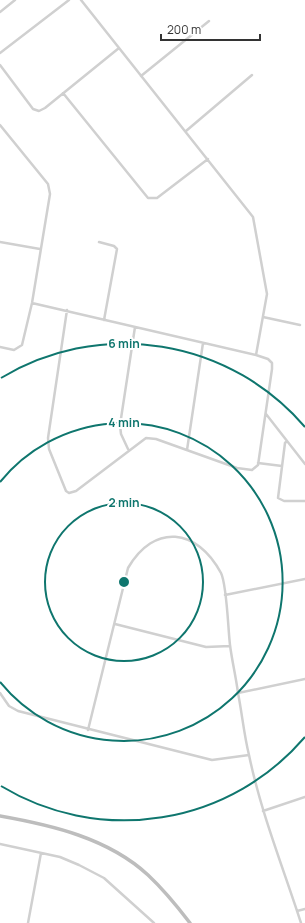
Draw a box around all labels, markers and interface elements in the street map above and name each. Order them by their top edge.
scale bar [161,16,260,42]
text: 200 m [167,21,201,38]
text: 6 min [108,335,140,352]
text: 4 min [108,414,140,431]
text: 2 min [108,494,140,511]
centre of rings [117,575,131,589]

